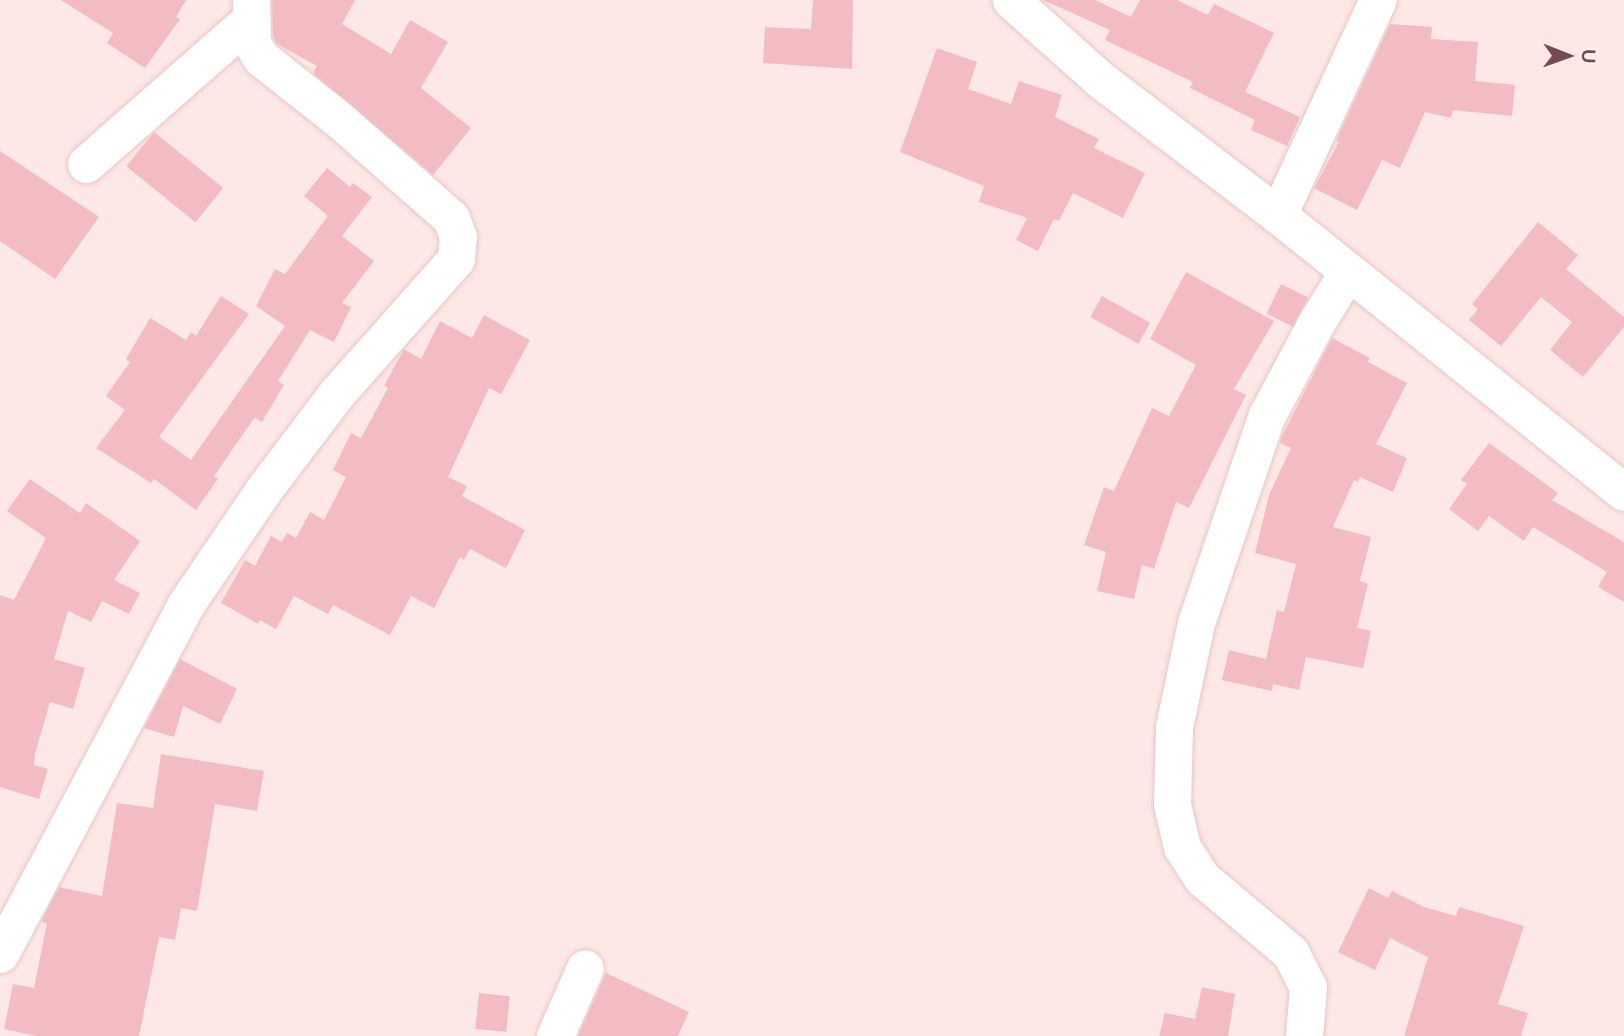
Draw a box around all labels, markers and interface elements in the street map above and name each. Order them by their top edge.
north arrow [1533,21,1603,91]
text: U [1578,49,1600,64]

